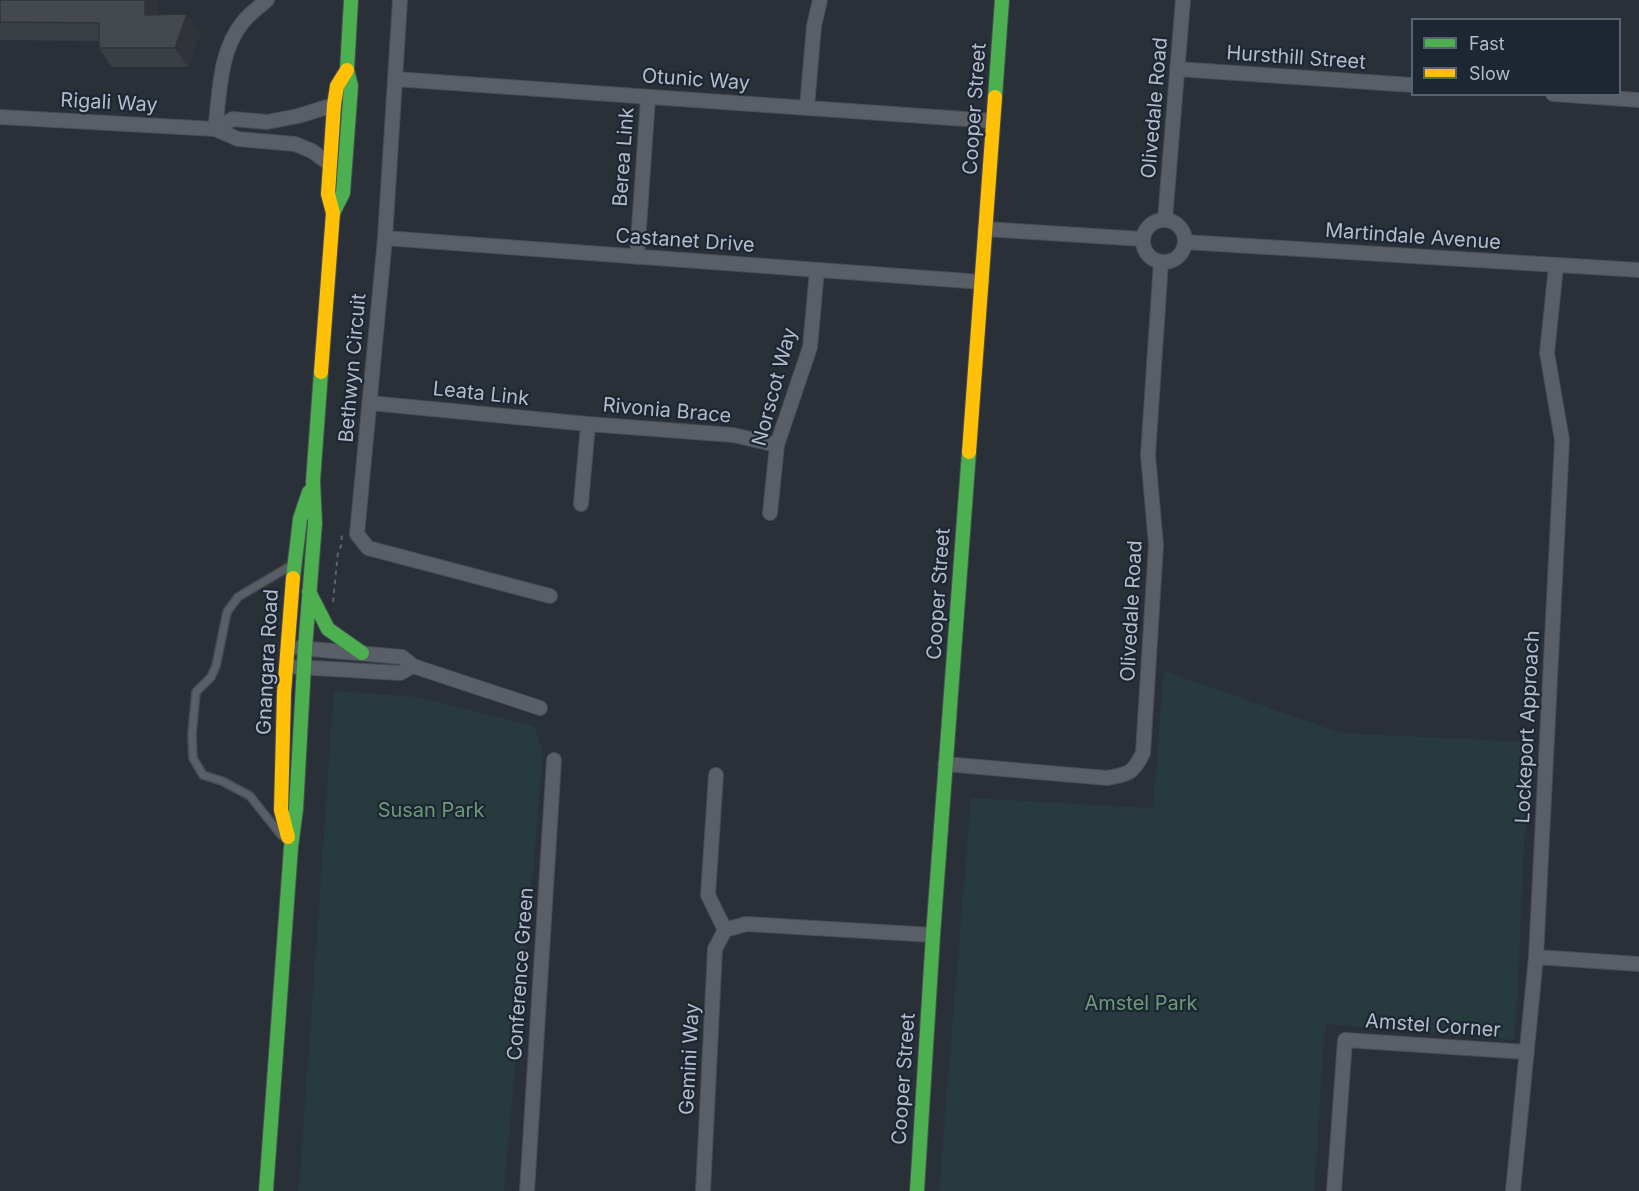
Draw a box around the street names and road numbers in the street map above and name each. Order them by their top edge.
street label: Olivedale Road [1137,37,1173,179]
street label: Hursthill Street [1225,41,1367,75]
street label: Cooper Street [958,42,992,176]
street label: Otunic Way [641,64,751,96]
street label: Rigali Way [60,88,158,118]
street label: Berea Link [609,106,639,208]
street label: Martindale Avenue [1324,219,1502,255]
street label: Castanet Drive [615,224,755,258]
street label: Bethwyn Circuit [335,293,371,443]
street label: Norscot Way [748,325,802,449]
street label: Leata Link [432,377,530,411]
street label: Rivonia Brace [602,393,732,429]
street label: Cooper Street [922,527,956,661]
street label: Olivedale Road [1116,540,1148,682]
street label: Gnangara Road [252,589,284,735]
street label: Lockeport Approach [1511,630,1545,824]
street label: Conference Green [503,887,539,1061]
street label: Gemini Way [675,1002,705,1116]
street label: Amstel Corner [1364,1009,1502,1043]
street label: Cooper Street [887,1012,921,1146]

